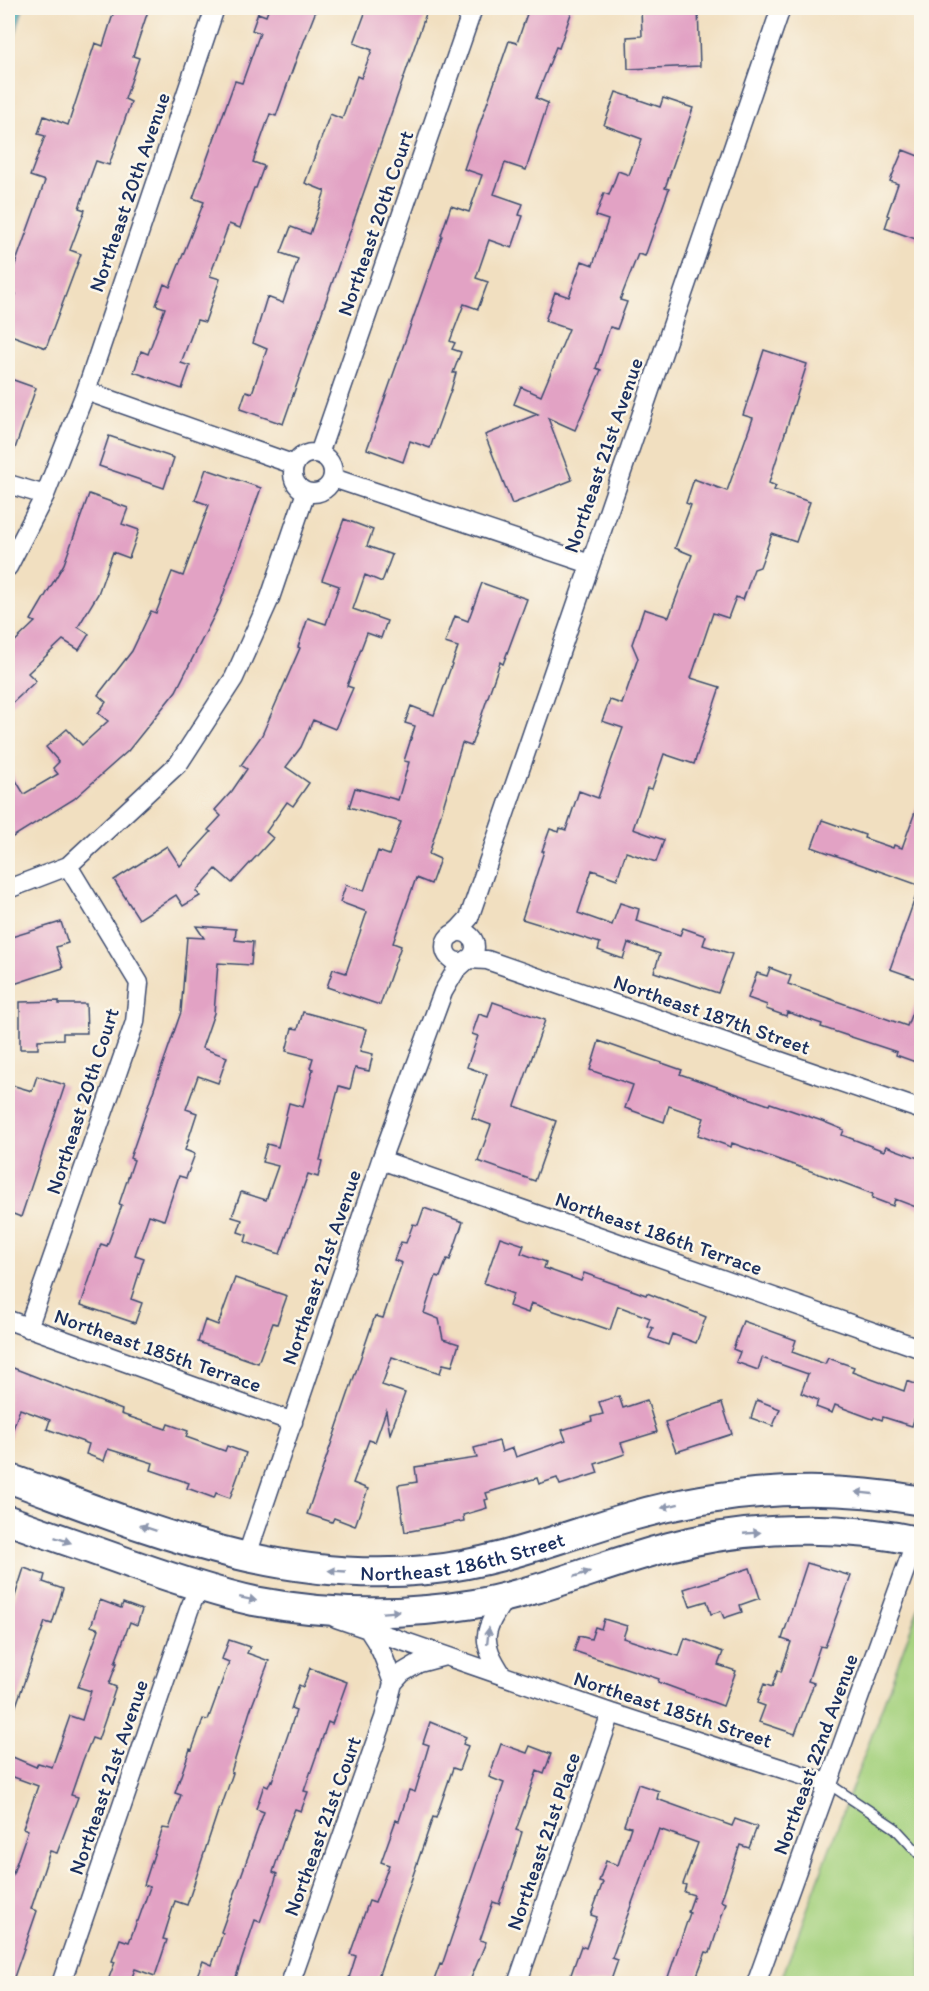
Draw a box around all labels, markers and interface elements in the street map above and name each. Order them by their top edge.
street label: Northeast 20th Avenue [83,89,175,295]
street label: Northeast 20th Court [332,127,419,319]
street label: Northeast 21st Avenue [558,354,648,556]
street label: Northeast 187th Street [610,969,814,1059]
street label: Northeast 20th Court [40,1005,124,1197]
street label: Northeast 21st Avenue [276,1166,366,1368]
street label: Northeast 186th Terrace [552,1186,766,1280]
street label: Northeast 185th Terrace [51,1303,265,1397]
one-way arrow [854,1488,873,1498]
one-way arrow [661,1501,679,1511]
one-way arrow [139,1522,157,1532]
street label: Northeast 186th Street [360,1526,567,1585]
one-way arrow [742,1529,761,1538]
one-way arrow [54,1535,72,1545]
one-way arrow [327,1567,346,1576]
one-way arrow [573,1569,591,1579]
one-way arrow [239,1595,258,1604]
one-way arrow [382,1607,401,1617]
one-way arrow [483,1626,493,1645]
street label: Northeast 22nd Avenue [767,1650,863,1858]
street label: Northeast 185th Street [571,1665,775,1753]
street label: Northeast 21st Avenue [63,1676,153,1878]
street label: Northeast 21st Court [278,1733,366,1919]
street label: Northeast 21st Place [501,1749,585,1933]

